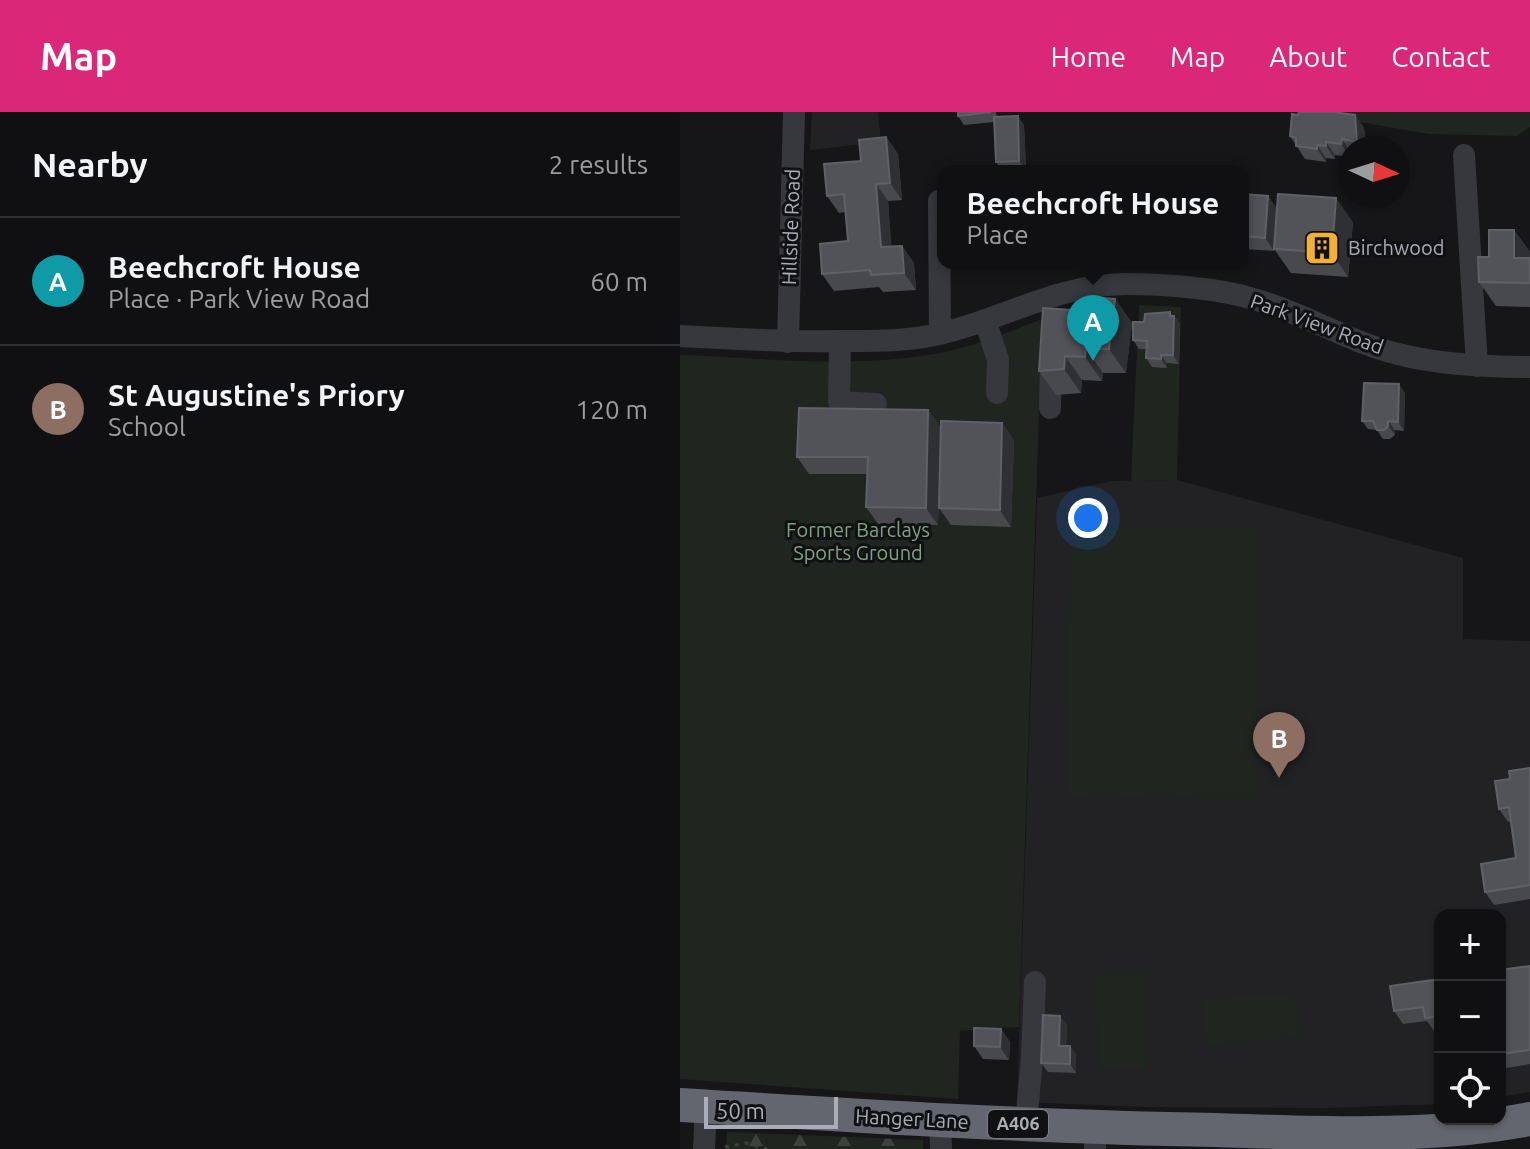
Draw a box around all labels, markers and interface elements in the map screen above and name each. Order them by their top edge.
text: Map [40,35,117,77]
text: Home [1051,41,1126,72]
text: Map [1170,41,1225,72]
text: About [1269,41,1347,72]
text: Contact [1391,41,1490,72]
north arrow [1338,136,1410,208]
text: Nearby [32,145,147,183]
text: 2 results [549,150,648,179]
popup [937,165,1249,269]
street label: Hillside Road [777,168,804,285]
text: Beechcroft House [967,186,1219,220]
text: Place [967,220,1029,249]
building icon: Birchwood [1303,229,1341,267]
place label: Birchwood [1348,236,1444,259]
text: Beechcroft House [108,250,361,284]
text: A [49,267,67,296]
text: 60 m [590,267,648,296]
text: Place · Park View Road [108,284,370,313]
street label: Park View Road [1248,289,1387,358]
pin: A [1067,295,1119,361]
text: St Augustine's Priory [108,378,405,412]
text: B [49,395,67,424]
text: 120 m [576,395,648,424]
text: School [108,412,186,441]
your location [1068,498,1108,538]
park label: Former Barclays Sports Ground [786,518,930,564]
pin: B [1253,712,1305,778]
map controls [1434,909,1506,1125]
button: + [1434,909,1506,981]
button: − [1434,981,1506,1053]
button: locate [1434,1053,1506,1125]
scale bar [704,1093,838,1129]
text: 50 m [716,1098,765,1123]
street label: Hanger Lane [855,1104,969,1133]
road number: A406 [988,1110,1048,1138]

